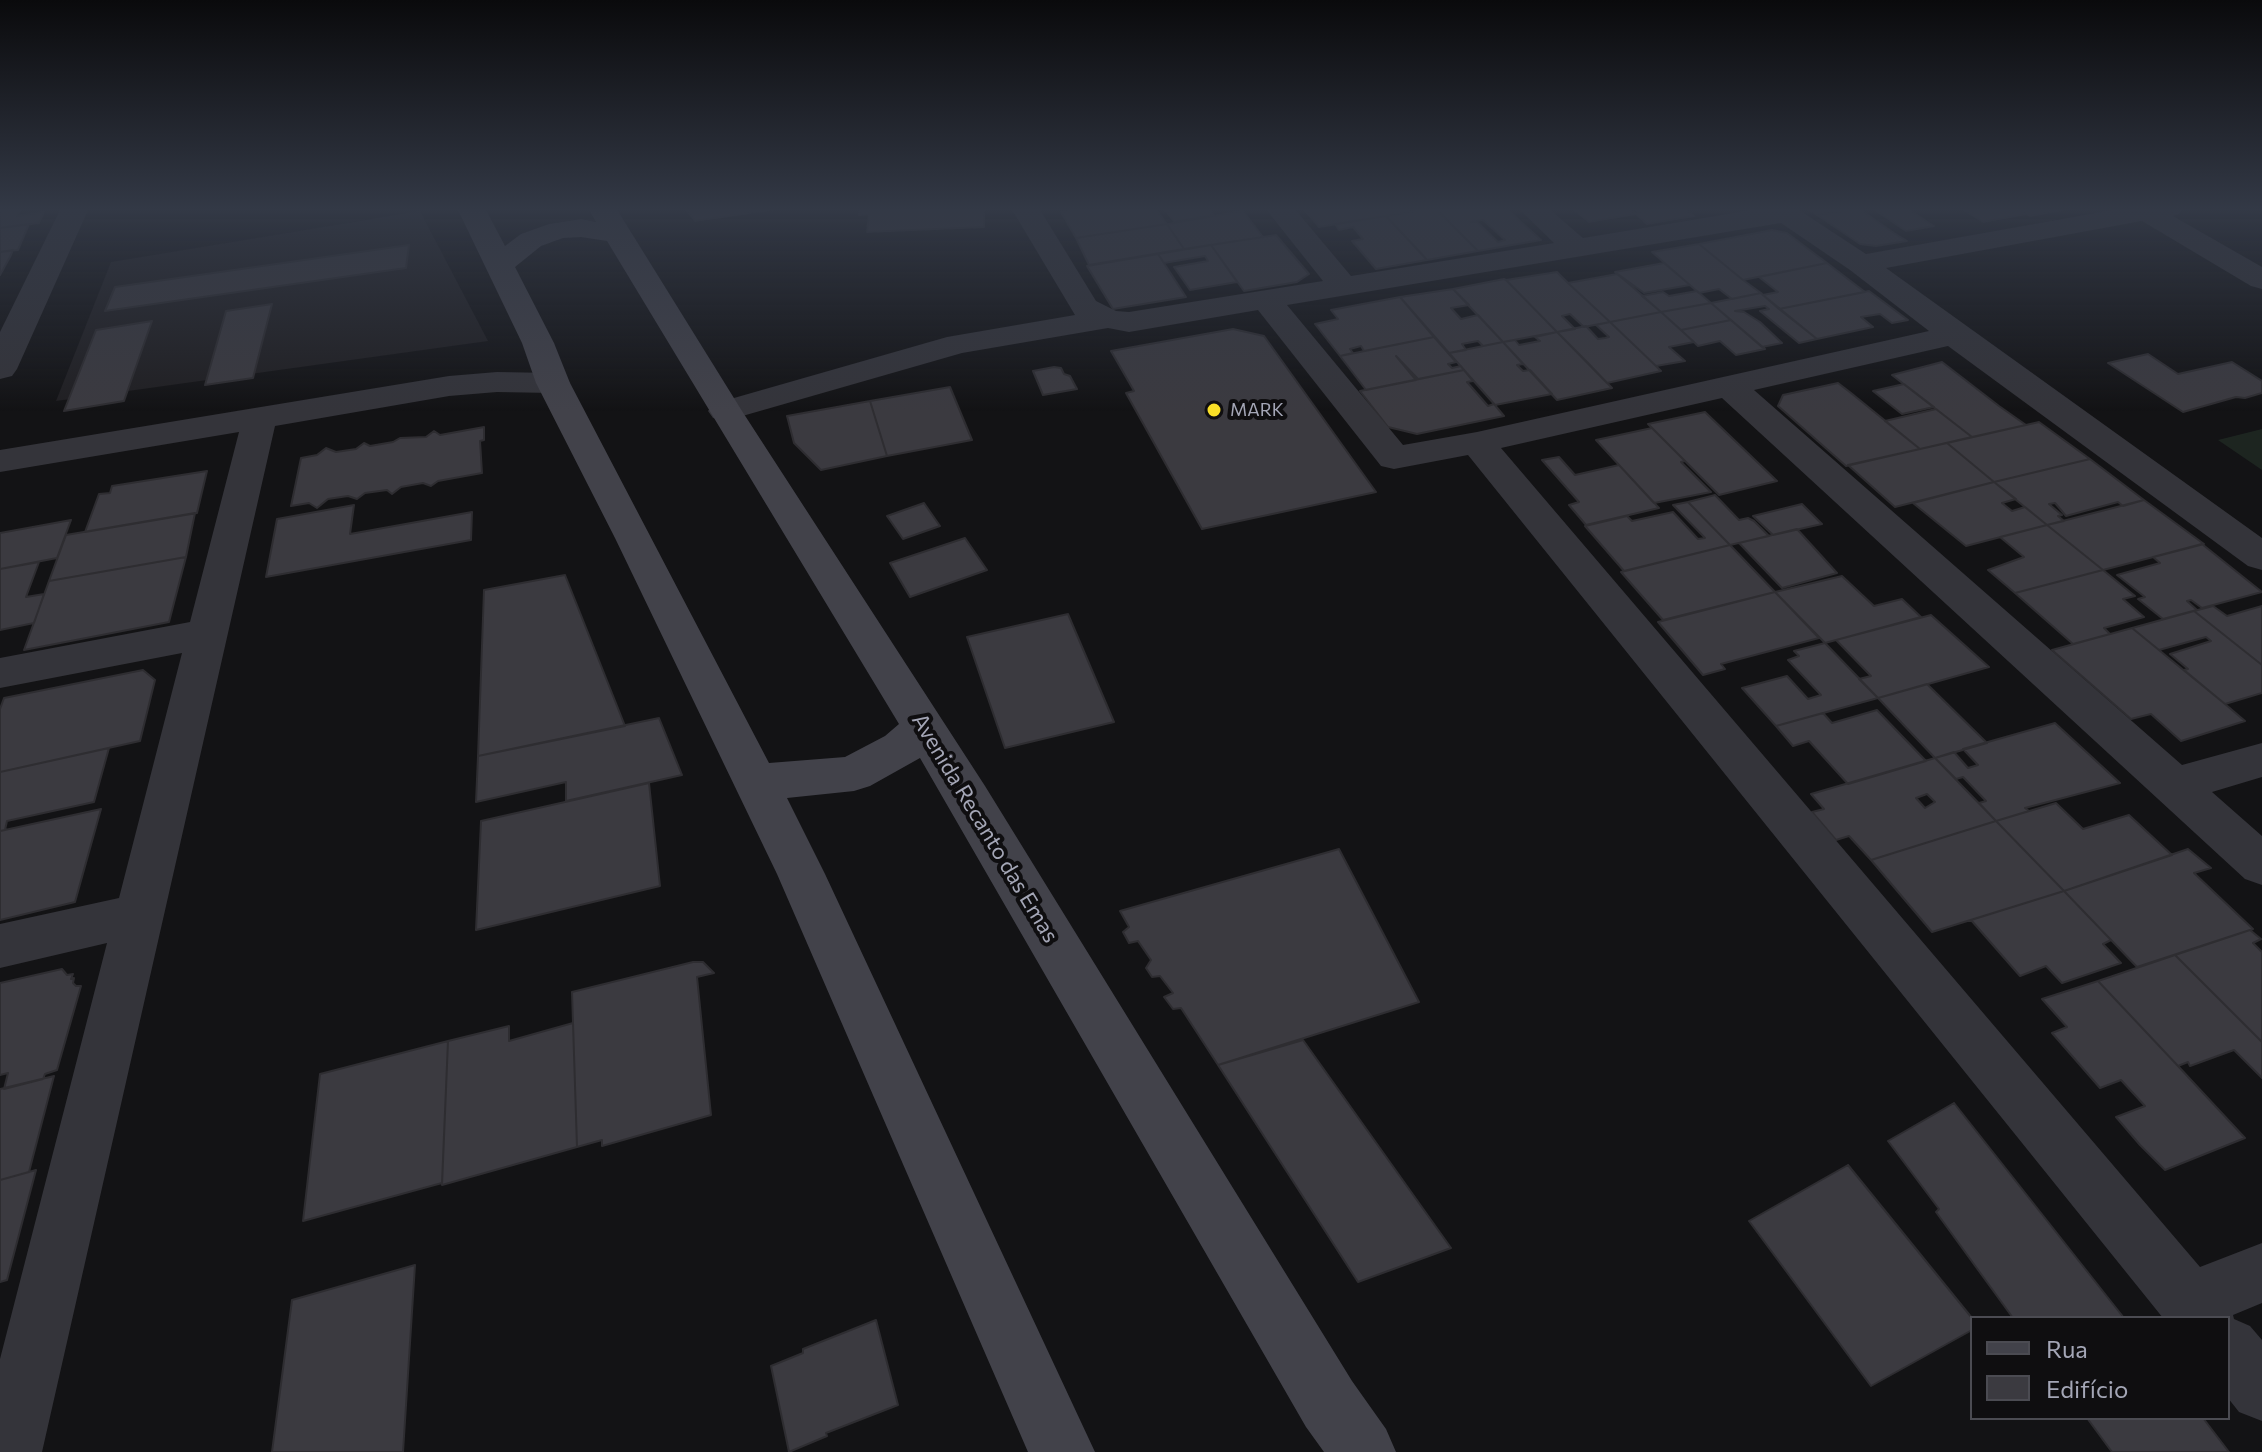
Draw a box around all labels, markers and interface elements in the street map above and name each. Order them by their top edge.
place label: MARK [1230,399,1284,421]
marker: MARK [1205,401,1223,419]
street label: Avenida Recanto das Emas [906,709,1064,947]
legend [1970,1316,2230,1420]
text: Rua [2046,1334,2088,1363]
text: Edifício [2046,1374,2128,1403]

